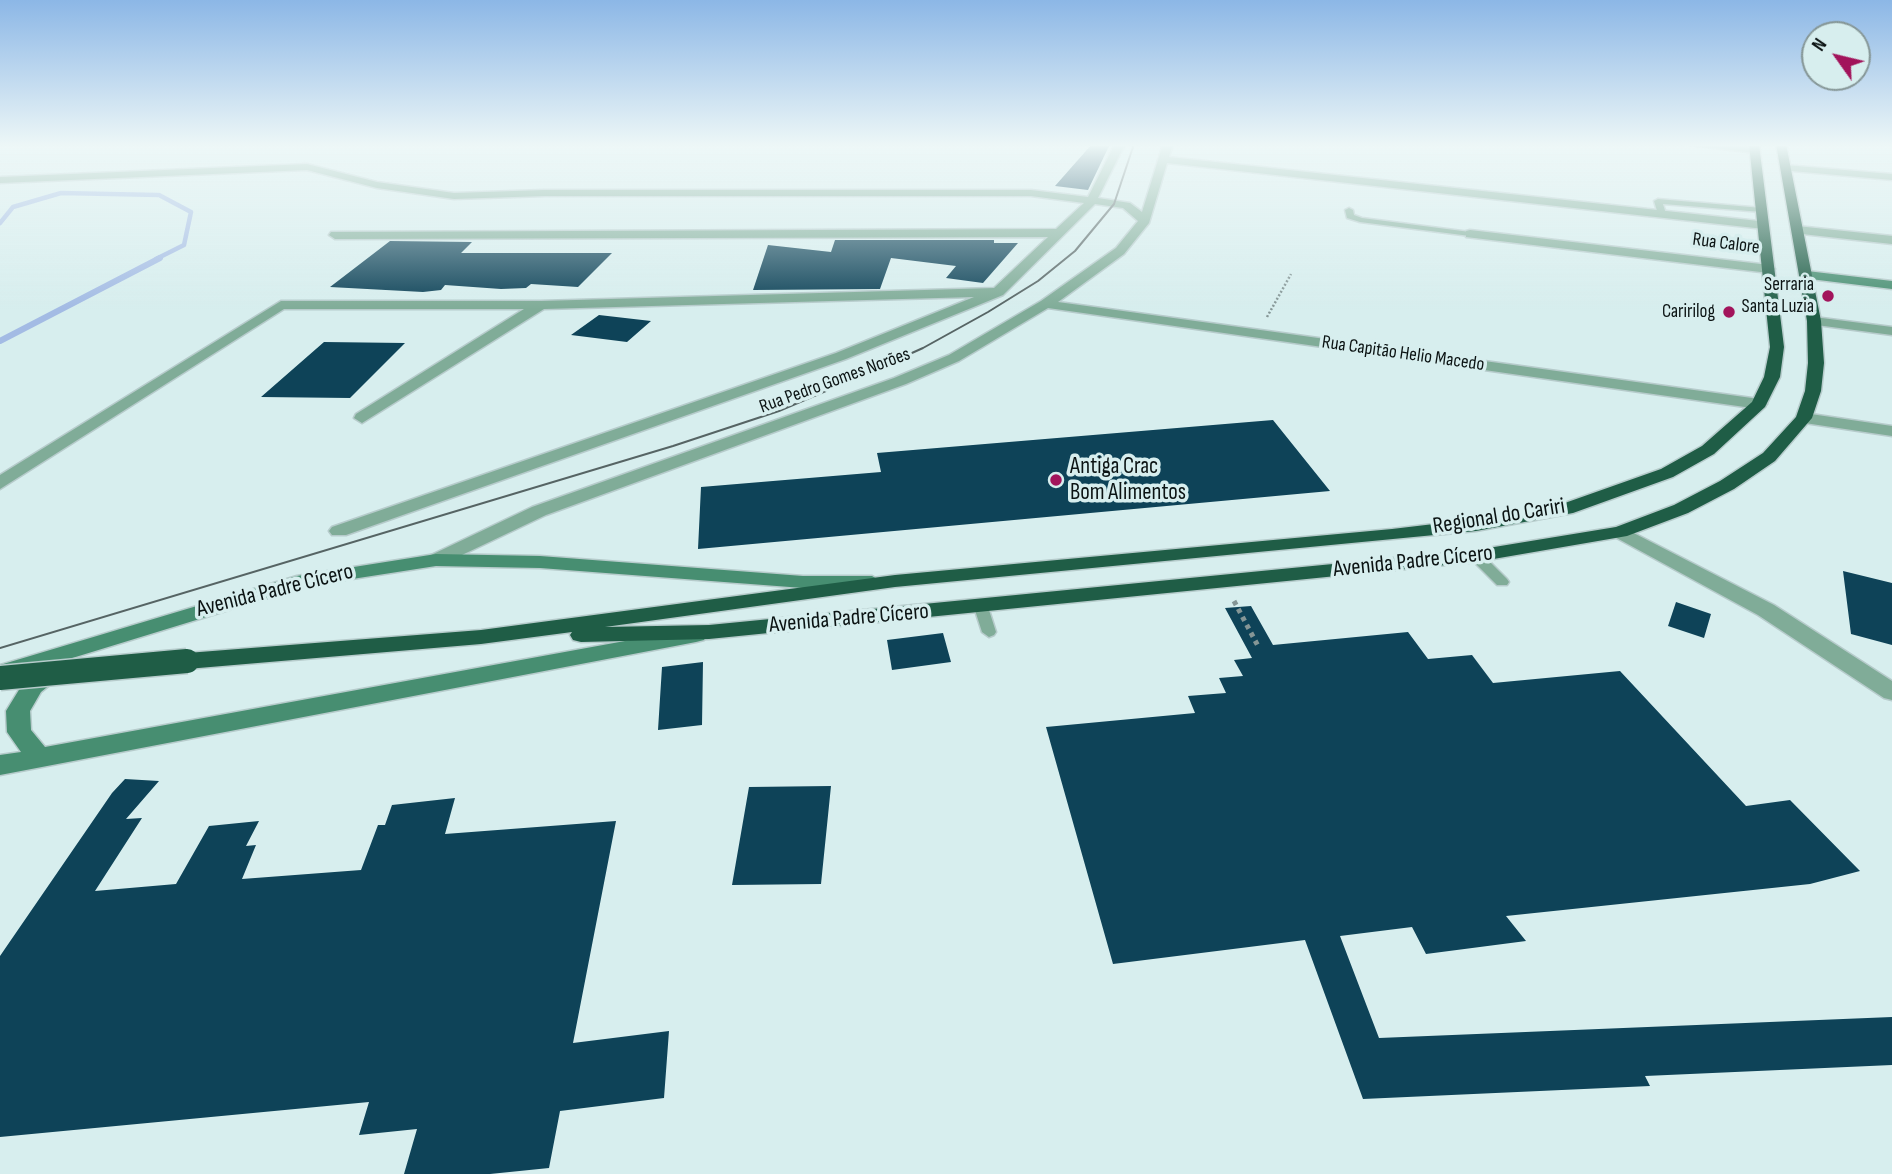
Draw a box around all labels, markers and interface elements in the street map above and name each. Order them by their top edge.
north arrow [1801,21,1871,91]
text: N [1807,34,1832,56]
street label: Rua Calore [1691,229,1761,259]
place label: Serraria Santa Luzia [1742,274,1814,318]
marker: Serraria Santa Luzia [1820,288,1836,304]
place label: Caririlog [1662,301,1715,323]
marker: Caririlog [1721,304,1737,320]
street label: Rua Capitão Helio Macedo [1320,331,1486,377]
street label: Rua Pedro Gomes Norões [756,343,914,419]
place label: Antiga Crac Bom Alimentos [1070,453,1186,507]
marker: Antiga Crac Bom Alimentos [1048,472,1064,488]
street label: Regional do Cariri [1431,493,1567,541]
street label: Avenida Padre Cícero [1332,540,1494,584]
street label: Avenida Padre Cícero [194,558,356,624]
street label: Avenida Padre Cícero [768,598,930,640]

